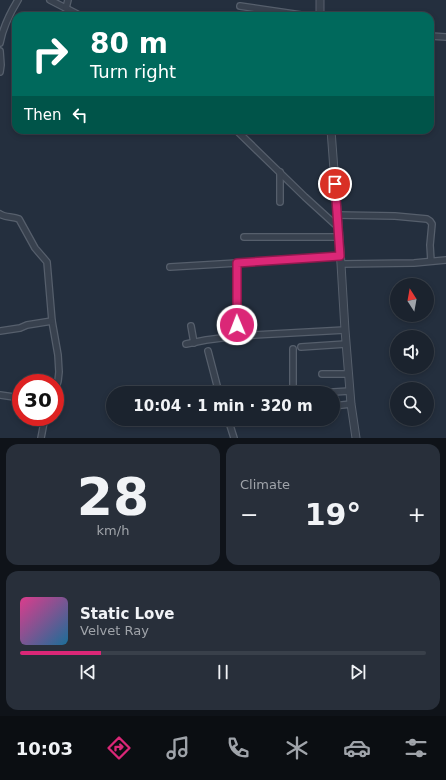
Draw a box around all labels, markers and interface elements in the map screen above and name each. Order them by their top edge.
text: 80 m [90,27,168,60]
icon: right [24,28,76,80]
text: Turn right [90,61,176,82]
icon: left [69,104,91,126]
text: Then [24,106,61,124]
pin [318,167,352,201]
icon: arrive [324,173,346,195]
north arrow [390,278,434,322]
map controls [390,278,434,426]
position arrow [216,304,258,346]
button: sound [390,330,434,374]
speed limit sign: 30 [12,374,64,426]
button: search [390,382,434,426]
text: 10:04 · 1 min · 320 m [133,397,313,415]
text: 28 [77,467,149,527]
text: Climate [240,477,290,492]
text: 19° [305,497,361,532]
text: − [240,502,258,527]
text: + [408,502,426,527]
text: km/h [97,523,129,538]
text: Static Love [80,605,174,623]
text: Velvet Ray [80,623,149,638]
icon: previous [77,661,99,683]
icon: pause [212,661,234,683]
icon: next [347,661,369,683]
icon: directions [105,734,133,762]
icon: music [164,734,192,762]
icon: phone [224,734,252,762]
icon: climate [283,734,311,762]
icon: car [343,734,371,762]
icon: filters [402,734,430,762]
text: 10:03 [16,738,73,759]

